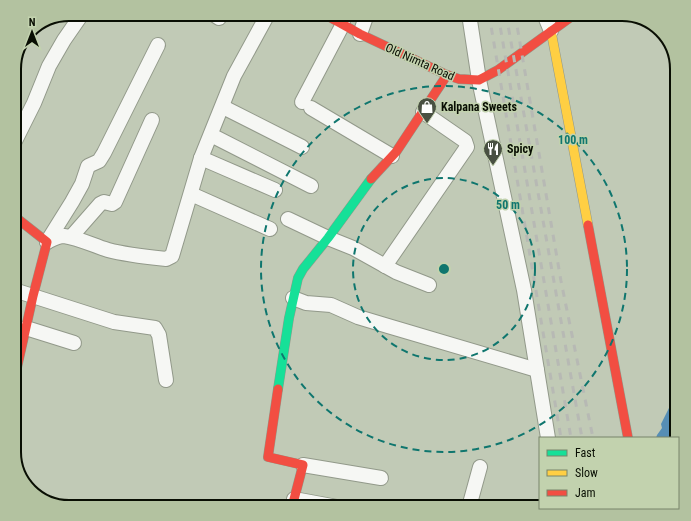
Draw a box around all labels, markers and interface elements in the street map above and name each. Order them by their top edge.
north arrow [12,12,52,52]
text: N [29,16,36,29]
street label: Old Nimta Road [383,41,457,83]
shop icon: Kalpana Sweets [416,96,438,124]
place label: Kalpana Sweets [441,100,517,114]
text: 100 m [558,133,588,147]
restaurant icon: Spicy [482,138,504,166]
place label: Spicy [507,142,534,156]
text: 50 m [496,198,520,212]
centre of rings [437,262,451,276]
legend [539,437,679,509]
text: Fast [575,446,596,460]
text: Slow [575,466,598,480]
text: Jam [575,486,596,500]

